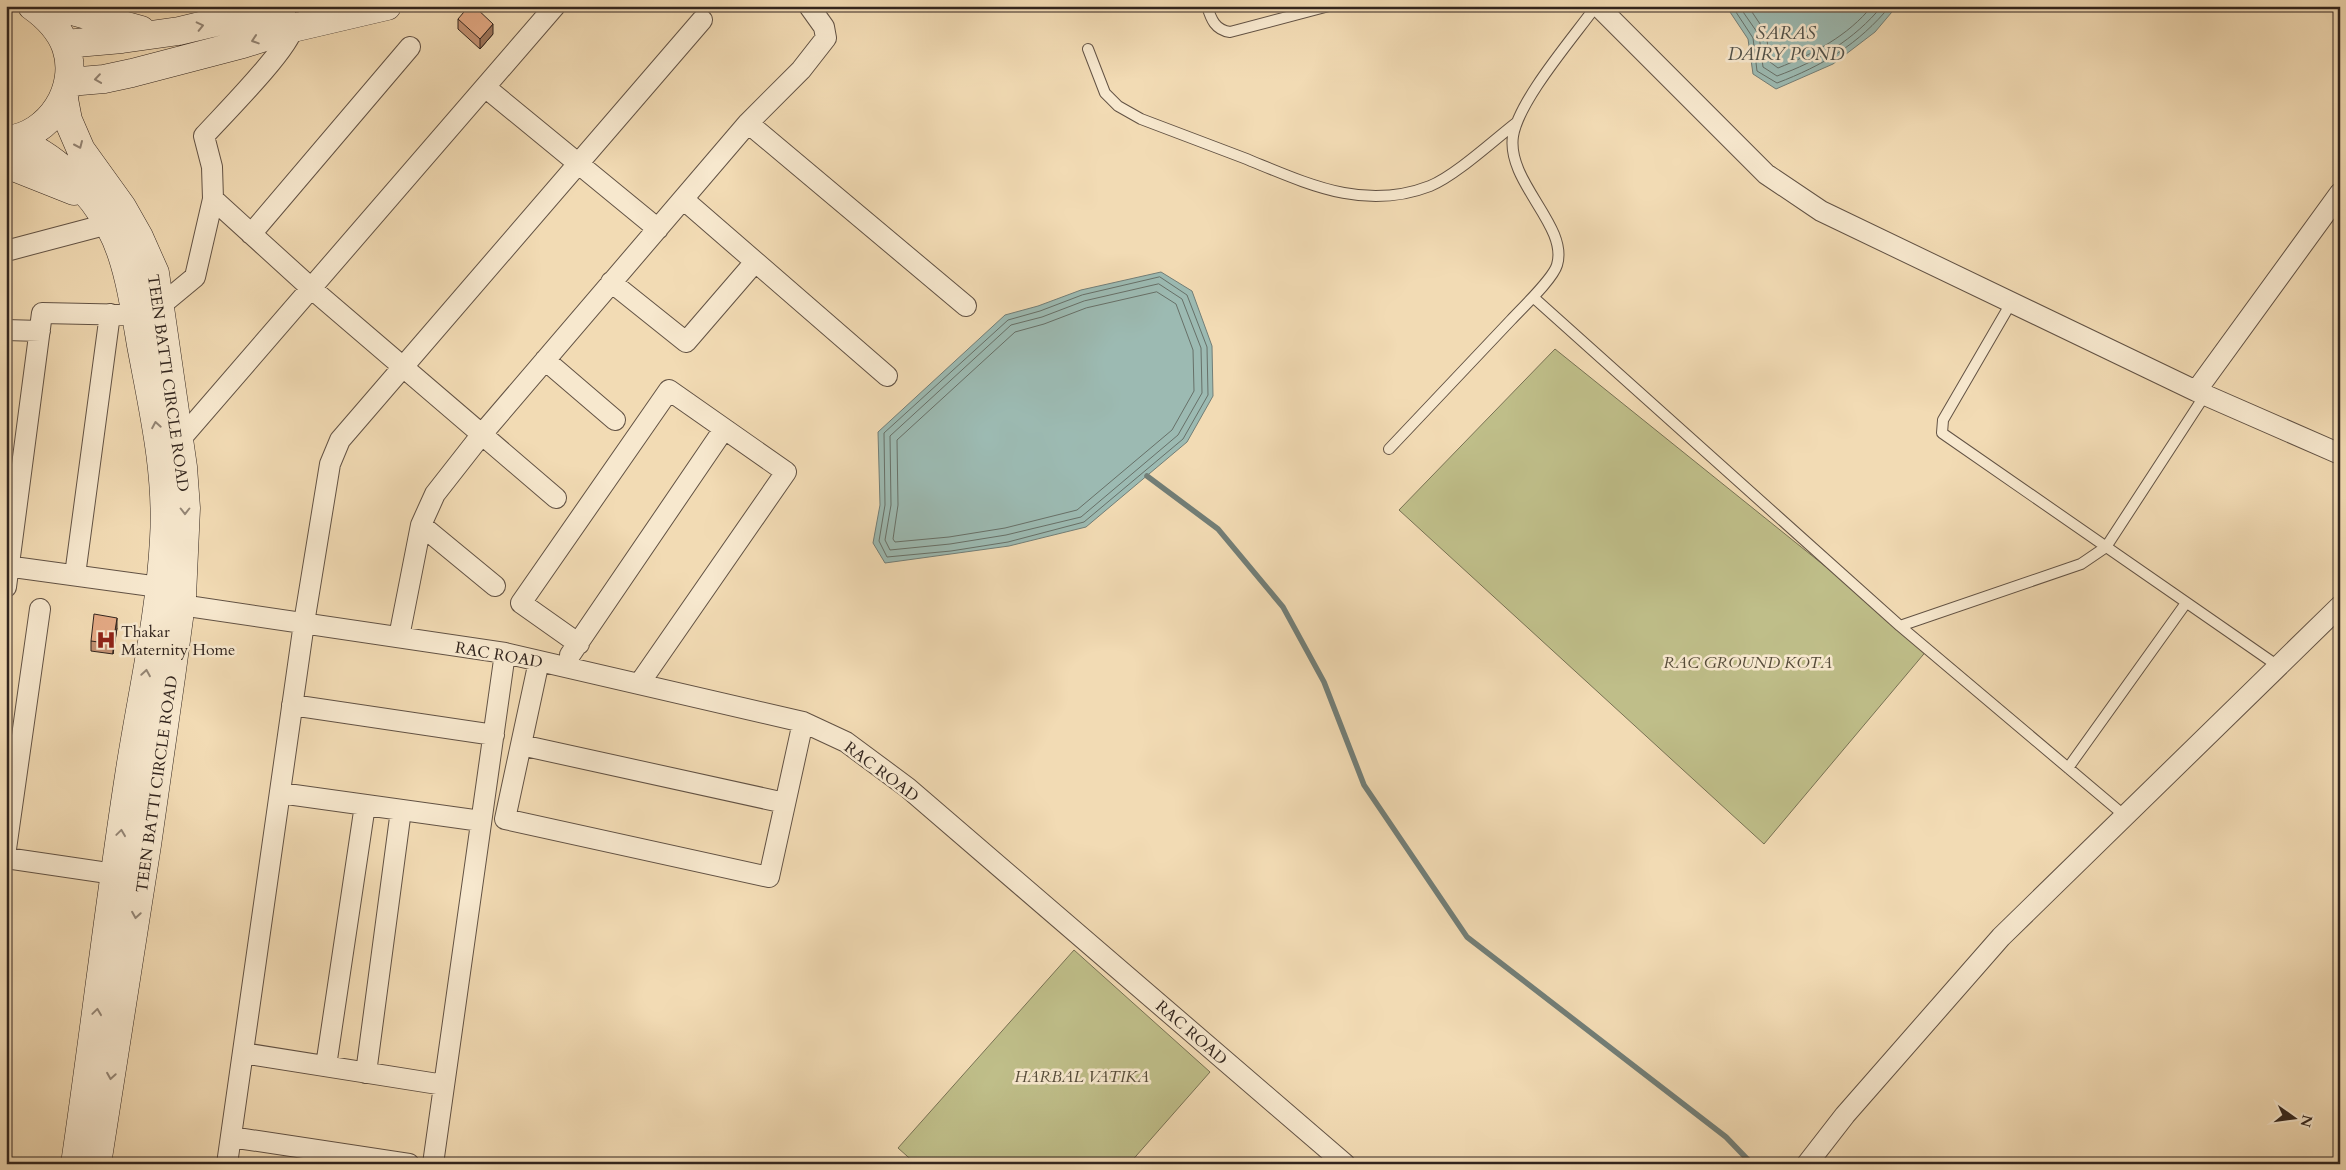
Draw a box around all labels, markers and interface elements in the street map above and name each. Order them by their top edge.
one-way arrow [196,21,205,32]
water label: SARAS DAIRY POND [1728,21,1845,67]
one-way arrow [251,34,260,44]
one-way arrow [93,74,102,84]
one-way arrow [72,140,83,149]
street label: TEEN BATTI CIRCLE ROAD [142,273,194,493]
one-way arrow [152,420,162,429]
one-way arrow [180,508,191,516]
place label: Thakar Maternity Home [121,621,235,661]
hospital icon: Thakar Maternity Home [95,629,117,651]
street label: RAC ROAD [453,636,544,673]
park label: RAC GROUND KOTA [1664,652,1833,674]
one-way arrow [141,668,151,677]
street label: TEEN BATTI CIRCLE ROAD [131,674,183,894]
street label: RAC ROAD [840,736,923,807]
one-way arrow [116,829,126,838]
one-way arrow [132,911,142,920]
street label: RAC ROAD [1151,995,1232,1070]
one-way arrow [92,1007,102,1016]
park label: HARBAL VATIKA [1015,1066,1149,1088]
one-way arrow [106,1072,117,1080]
north arrow [2268,1092,2318,1142]
text: N [2295,1113,2317,1129]

